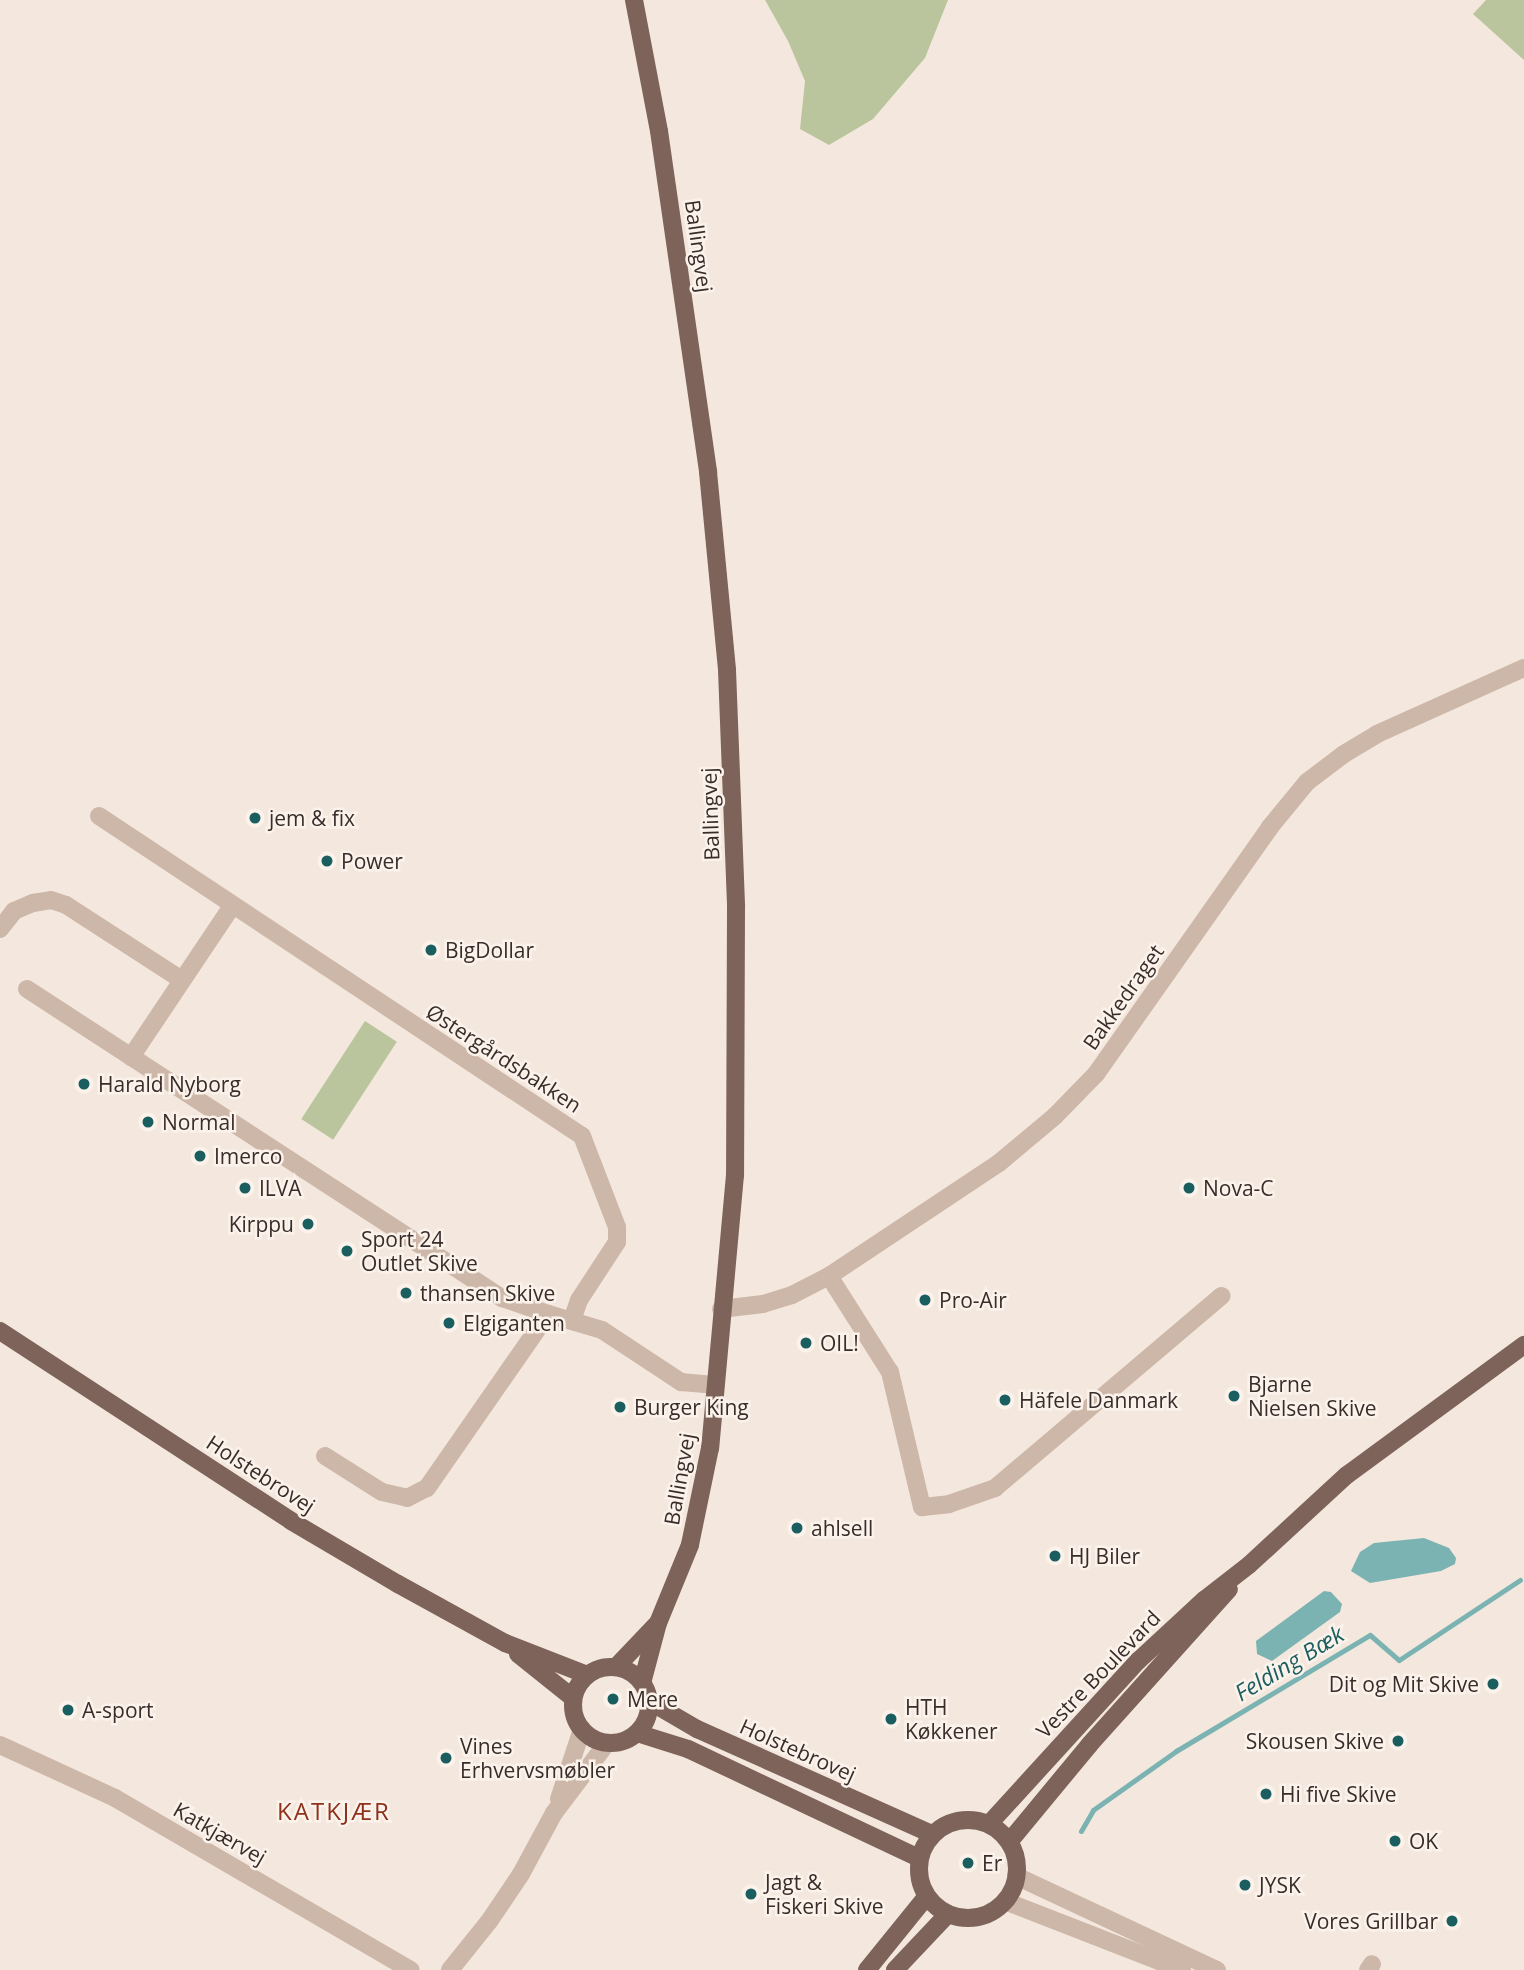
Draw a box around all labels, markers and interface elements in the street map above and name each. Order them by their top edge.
street label: Ballingvej [680,198,718,294]
street label: Ballingvej [696,767,724,861]
place label: jem & fix [269,805,355,831]
marker: jem & fix [247,810,263,826]
place label: Power [341,848,403,874]
marker: Power [319,853,335,869]
place label: BigDollar [445,937,534,963]
street label: Bakkedraget [1077,939,1169,1055]
marker: BigDollar [423,942,439,958]
street label: Østergårdsbakken [422,998,586,1118]
place label: Harald Nyborg [98,1071,241,1097]
marker: Harald Nyborg [76,1076,92,1092]
place label: Normal [162,1109,235,1135]
marker: Normal [140,1114,156,1130]
place label: Imerco [214,1143,282,1169]
marker: Imerco [192,1148,208,1164]
place label: ILVA [259,1175,302,1201]
place label: Nova-C [1203,1175,1274,1201]
marker: ILVA [237,1180,253,1196]
marker: Nova-C [1181,1180,1197,1196]
place label: Kirppu [229,1211,294,1237]
marker: Kirppu [300,1216,316,1232]
place label: Sport 24 Outlet Skive [361,1226,478,1276]
marker: Sport 24 Outlet Skive [339,1243,355,1259]
place label: thansen Skive [420,1280,555,1306]
marker: thansen Skive [398,1285,414,1301]
place label: Pro-Air [939,1287,1007,1313]
marker: Pro-Air [917,1292,933,1308]
place label: Elgiganten [463,1310,565,1336]
marker: Elgiganten [441,1315,457,1331]
place label: OIL! [820,1330,859,1356]
marker: OIL! [798,1335,814,1351]
place label: Bjarne Nielsen Skive [1248,1371,1376,1421]
place label: Häfele Danmark [1019,1387,1178,1413]
marker: Bjarne Nielsen Skive [1226,1388,1242,1404]
marker: Häfele Danmark [997,1392,1013,1408]
place label: Burger King [634,1394,749,1420]
marker: Burger King [612,1399,628,1415]
street label: Holstebrovej [202,1430,320,1518]
street label: Ballingvej [659,1431,699,1527]
place label: ahlsell [811,1515,873,1541]
marker: ahlsell [789,1520,805,1536]
place label: HJ Biler [1069,1543,1140,1569]
marker: HJ Biler [1047,1548,1063,1564]
street label: Vestre Boulevard [1031,1605,1165,1743]
water label: Felding Bæk [1229,1620,1349,1706]
place label: Dit og Mit Skive [1329,1671,1479,1697]
marker: Dit og Mit Skive [1485,1676,1501,1692]
place label: Mere [627,1686,678,1712]
marker: Mere [605,1691,621,1707]
place label: HTH Køkkener [905,1694,998,1744]
place label: A-sport [82,1697,154,1723]
marker: A-sport [60,1702,76,1718]
marker: HTH Køkkener [883,1711,899,1727]
street label: Holstebrovej [736,1713,860,1787]
place label: Skousen Skive [1246,1728,1384,1754]
place label: Vines Erhvervsmøbler [460,1733,615,1783]
marker: Skousen Skive [1390,1733,1406,1749]
marker: Vines Erhvervsmøbler [438,1750,454,1766]
place label: Hi five Skive [1280,1781,1396,1807]
marker: Hi five Skive [1258,1786,1274,1802]
street label: Katkjærvej [169,1796,271,1870]
district label: KATKJÆR [278,1797,390,1825]
place label: OK [1409,1828,1438,1854]
marker: OK [1387,1833,1403,1849]
place label: Er [982,1850,1002,1876]
marker: Er [960,1855,976,1871]
place label: Jagt & Fiskeri Skive [765,1869,883,1919]
place label: JYSK [1259,1872,1301,1898]
marker: JYSK [1237,1877,1253,1893]
marker: Jagt & Fiskeri Skive [743,1886,759,1902]
place label: Vores Grillbar [1304,1908,1438,1934]
marker: Vores Grillbar [1444,1913,1460,1929]

